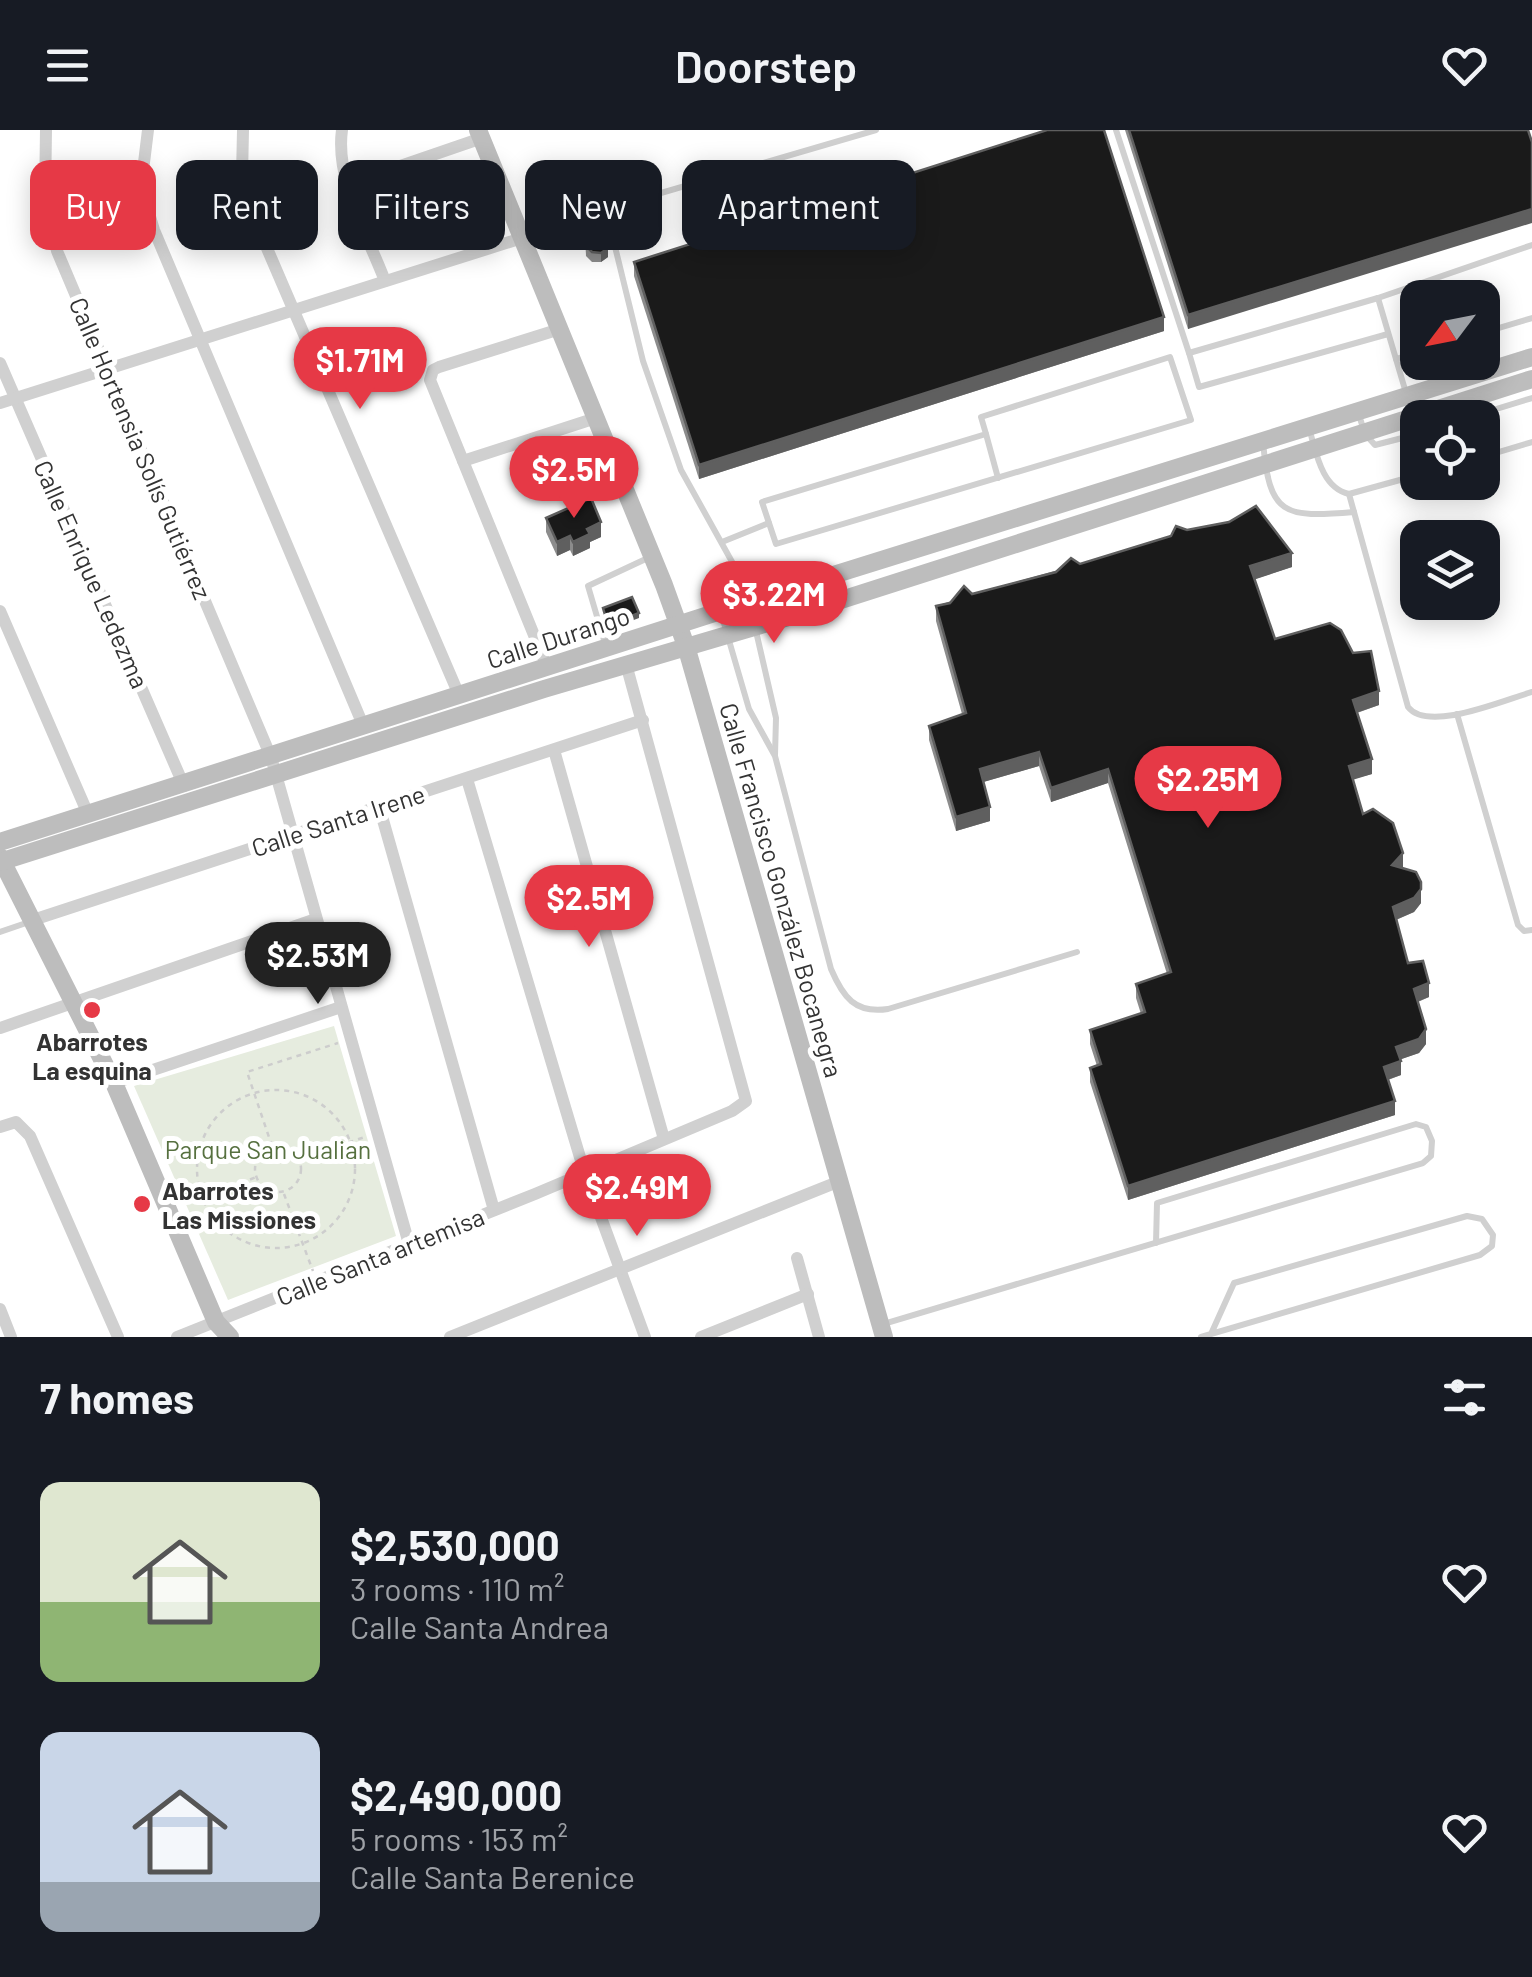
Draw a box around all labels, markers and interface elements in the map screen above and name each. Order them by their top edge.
icon: menu [40,38,95,93]
text: Doorstep [675,38,857,92]
icon: heart [1437,38,1492,93]
chip: Buy [30,160,156,250]
chip: Rent [176,160,318,250]
chip: Filters [338,160,505,250]
chip: New [525,160,662,250]
chip: Apartment [682,160,916,250]
north arrow [1400,280,1500,380]
map controls [1400,280,1500,620]
street label: Calle Hortensia Solís Gutiérrez [64,293,218,603]
pin: $1.71M [279,327,441,412]
text: $1.71M [316,340,404,378]
button: locate [1400,400,1500,500]
pin: $2.5M [504,436,644,521]
text: $2.5M [532,449,617,487]
street label: Calle Enrique Ledezma [28,455,156,693]
button: layers [1400,520,1500,620]
pin: $3.22M [693,561,855,646]
text: $3.22M [723,574,825,612]
street label: Calle Durango [483,600,633,674]
street label: Calle Francisco González Bocanegra [714,699,850,1081]
pin: $2.25M [1127,746,1289,831]
text: $2.25M [1157,759,1259,797]
street label: Calle Santa Irene [247,778,429,862]
pin: $2.5M [519,865,659,950]
text: $2.5M [547,878,632,916]
pin: $2.53M [237,922,399,1007]
text: $2.53M [267,935,369,973]
marker: Abarrotes La esquina [81,999,103,1021]
place label: Abarrotes La esquina [32,1026,152,1085]
park label: Parque San Jualian [165,1134,371,1164]
pin: $2.49M [556,1154,718,1239]
text: $2.49M [585,1167,689,1205]
place label: Abarrotes Las Missiones [162,1175,316,1234]
marker: Abarrotes Las Missiones [131,1193,153,1215]
street label: Calle Santa artemisa [272,1201,488,1311]
icon: filters [1437,1370,1492,1425]
text: 7 homes [40,1372,194,1422]
text: $2,530,000 [350,1519,560,1569]
icon: home [120,1522,240,1642]
icon: heart [1437,1555,1492,1610]
text: 3 rooms · 110 m² [350,1569,565,1607]
text: Calle Santa Andrea [350,1607,609,1645]
text: $2,490,000 [350,1769,562,1819]
icon: home [120,1772,240,1892]
icon: heart [1437,1805,1492,1860]
text: 5 rooms · 153 m² [350,1819,568,1857]
text: Calle Santa Berenice [350,1857,635,1895]

